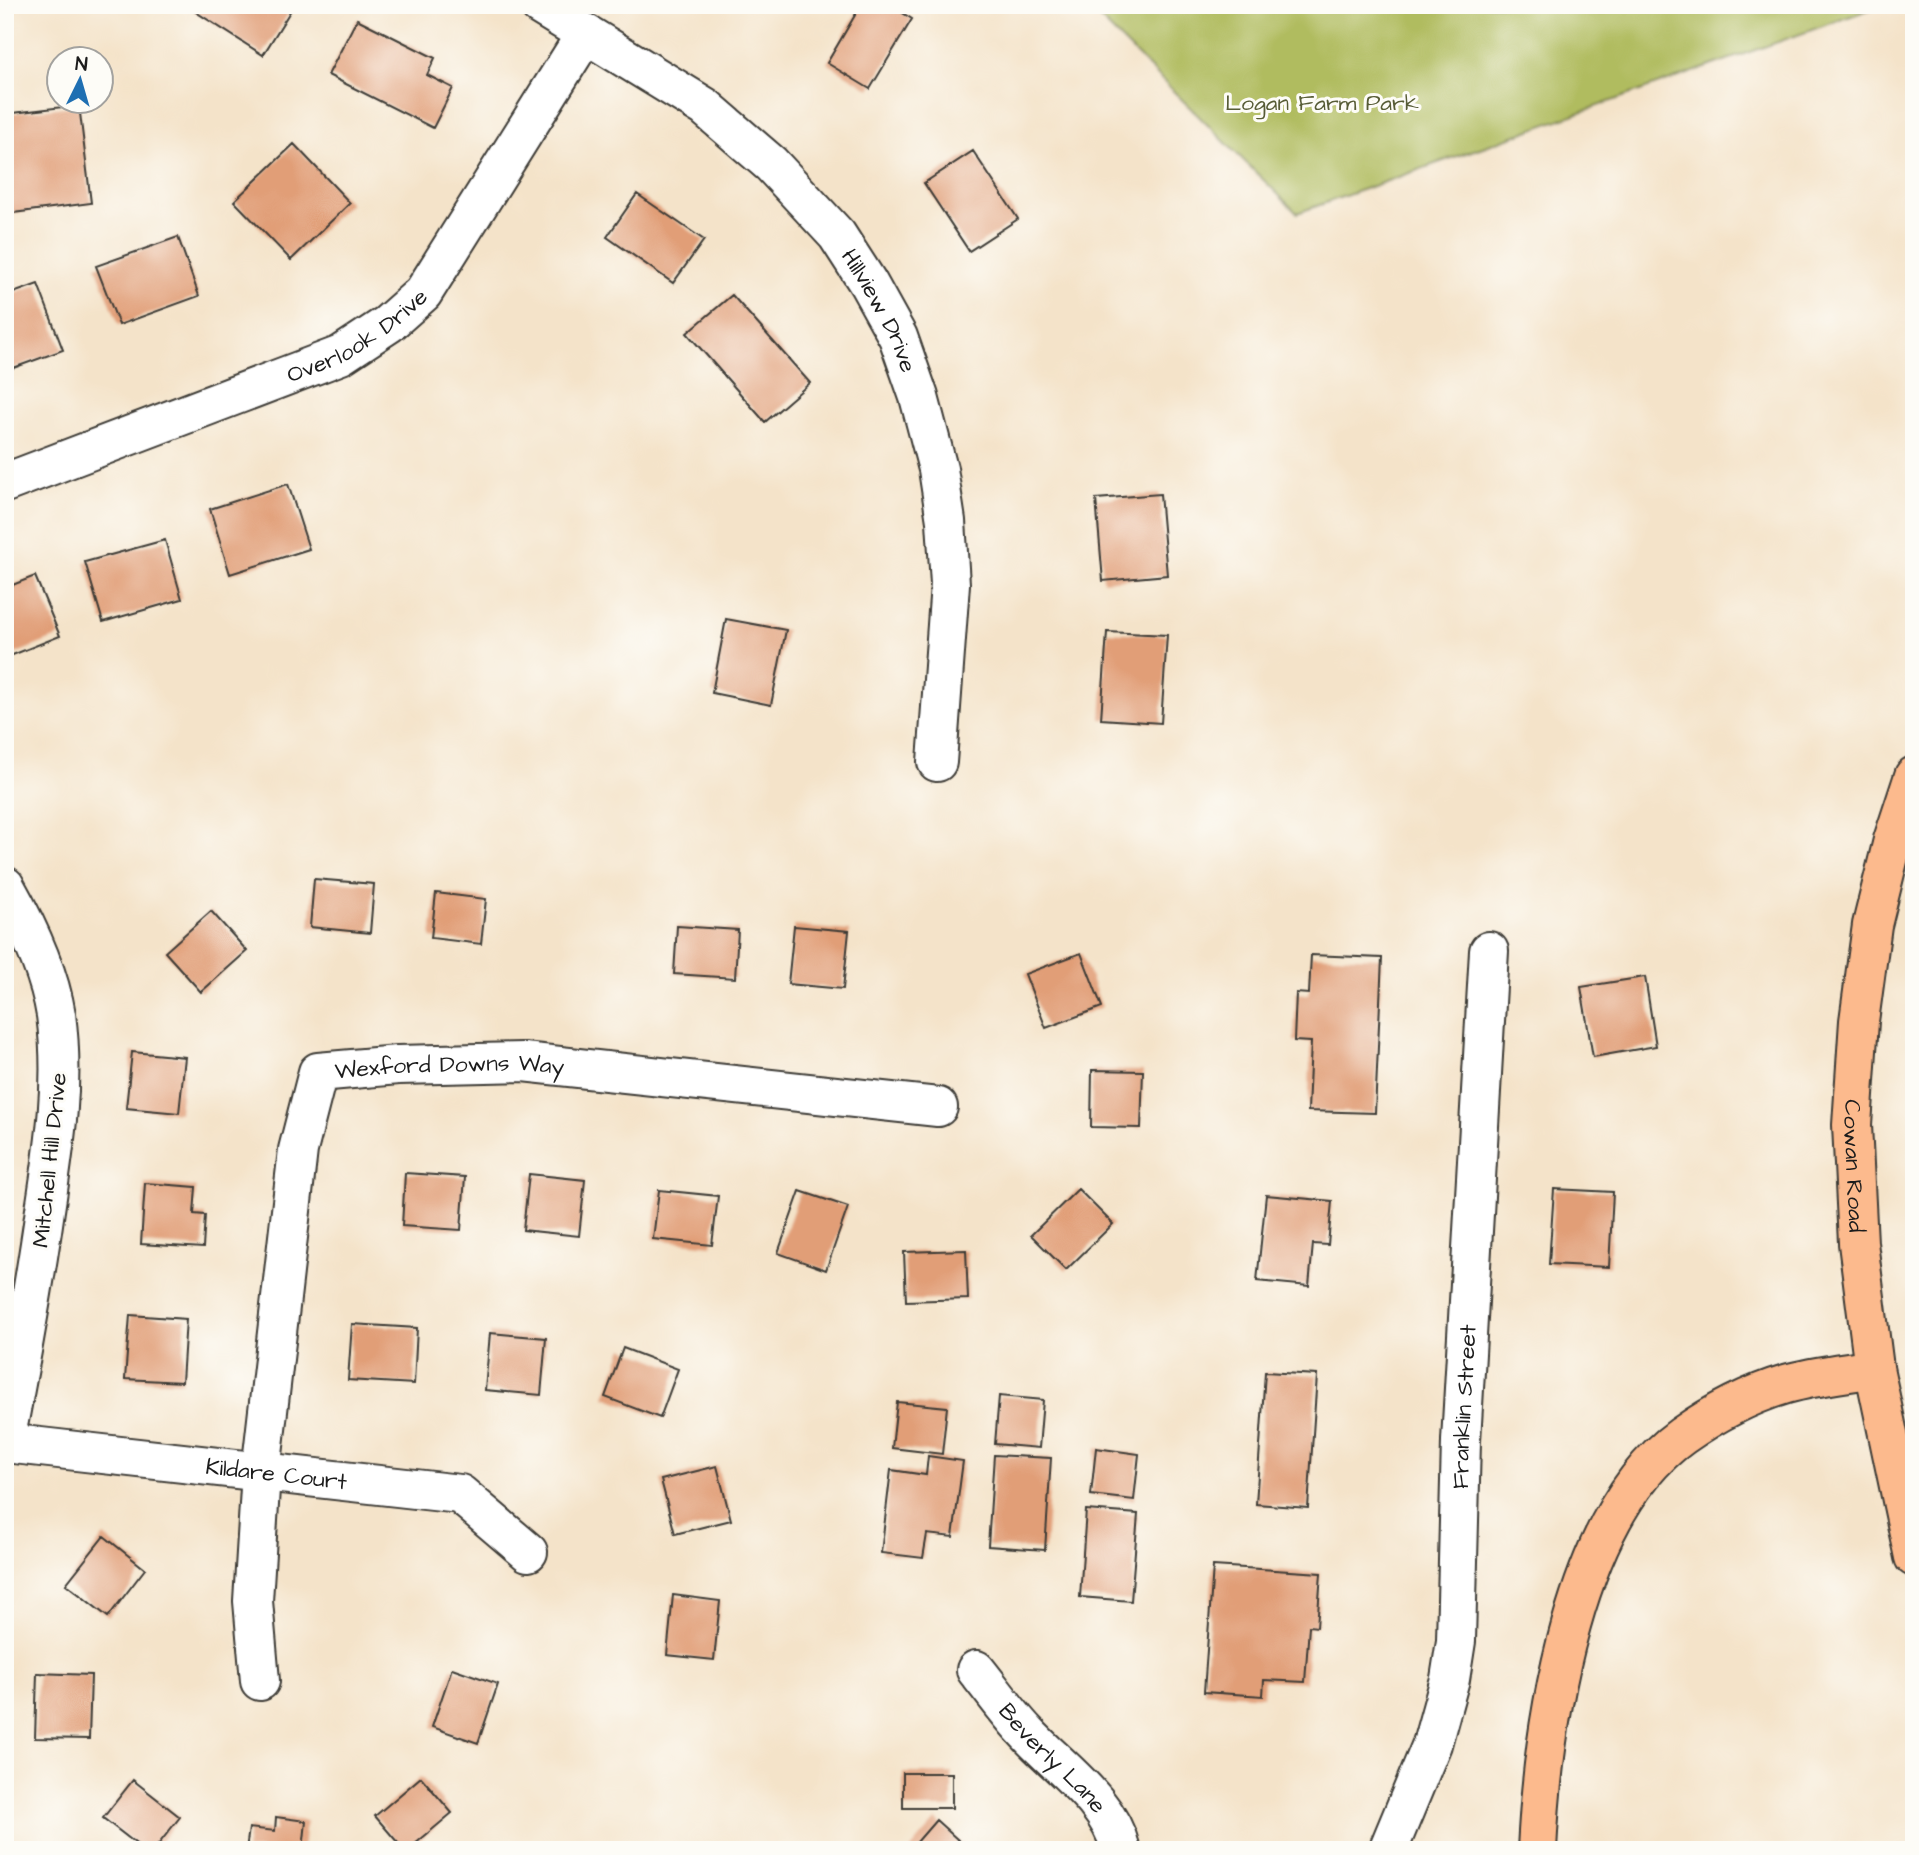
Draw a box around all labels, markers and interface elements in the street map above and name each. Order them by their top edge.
north arrow [46,46,116,116]
text: N [74,51,89,79]
park label: Logan Farm Park [1225,87,1419,120]
street label: Hillview Drive [833,243,924,377]
street label: Overlook Drive [282,281,435,391]
street label: Wexford Downs Way [333,1047,566,1087]
street label: Mitchell Hill Drive [25,1071,75,1249]
street label: Cowan Road [1835,1098,1872,1233]
street label: Franklin Street [1445,1323,1485,1490]
street label: Kildare Court [204,1451,349,1498]
street label: Beverly Lane [991,1697,1114,1820]

